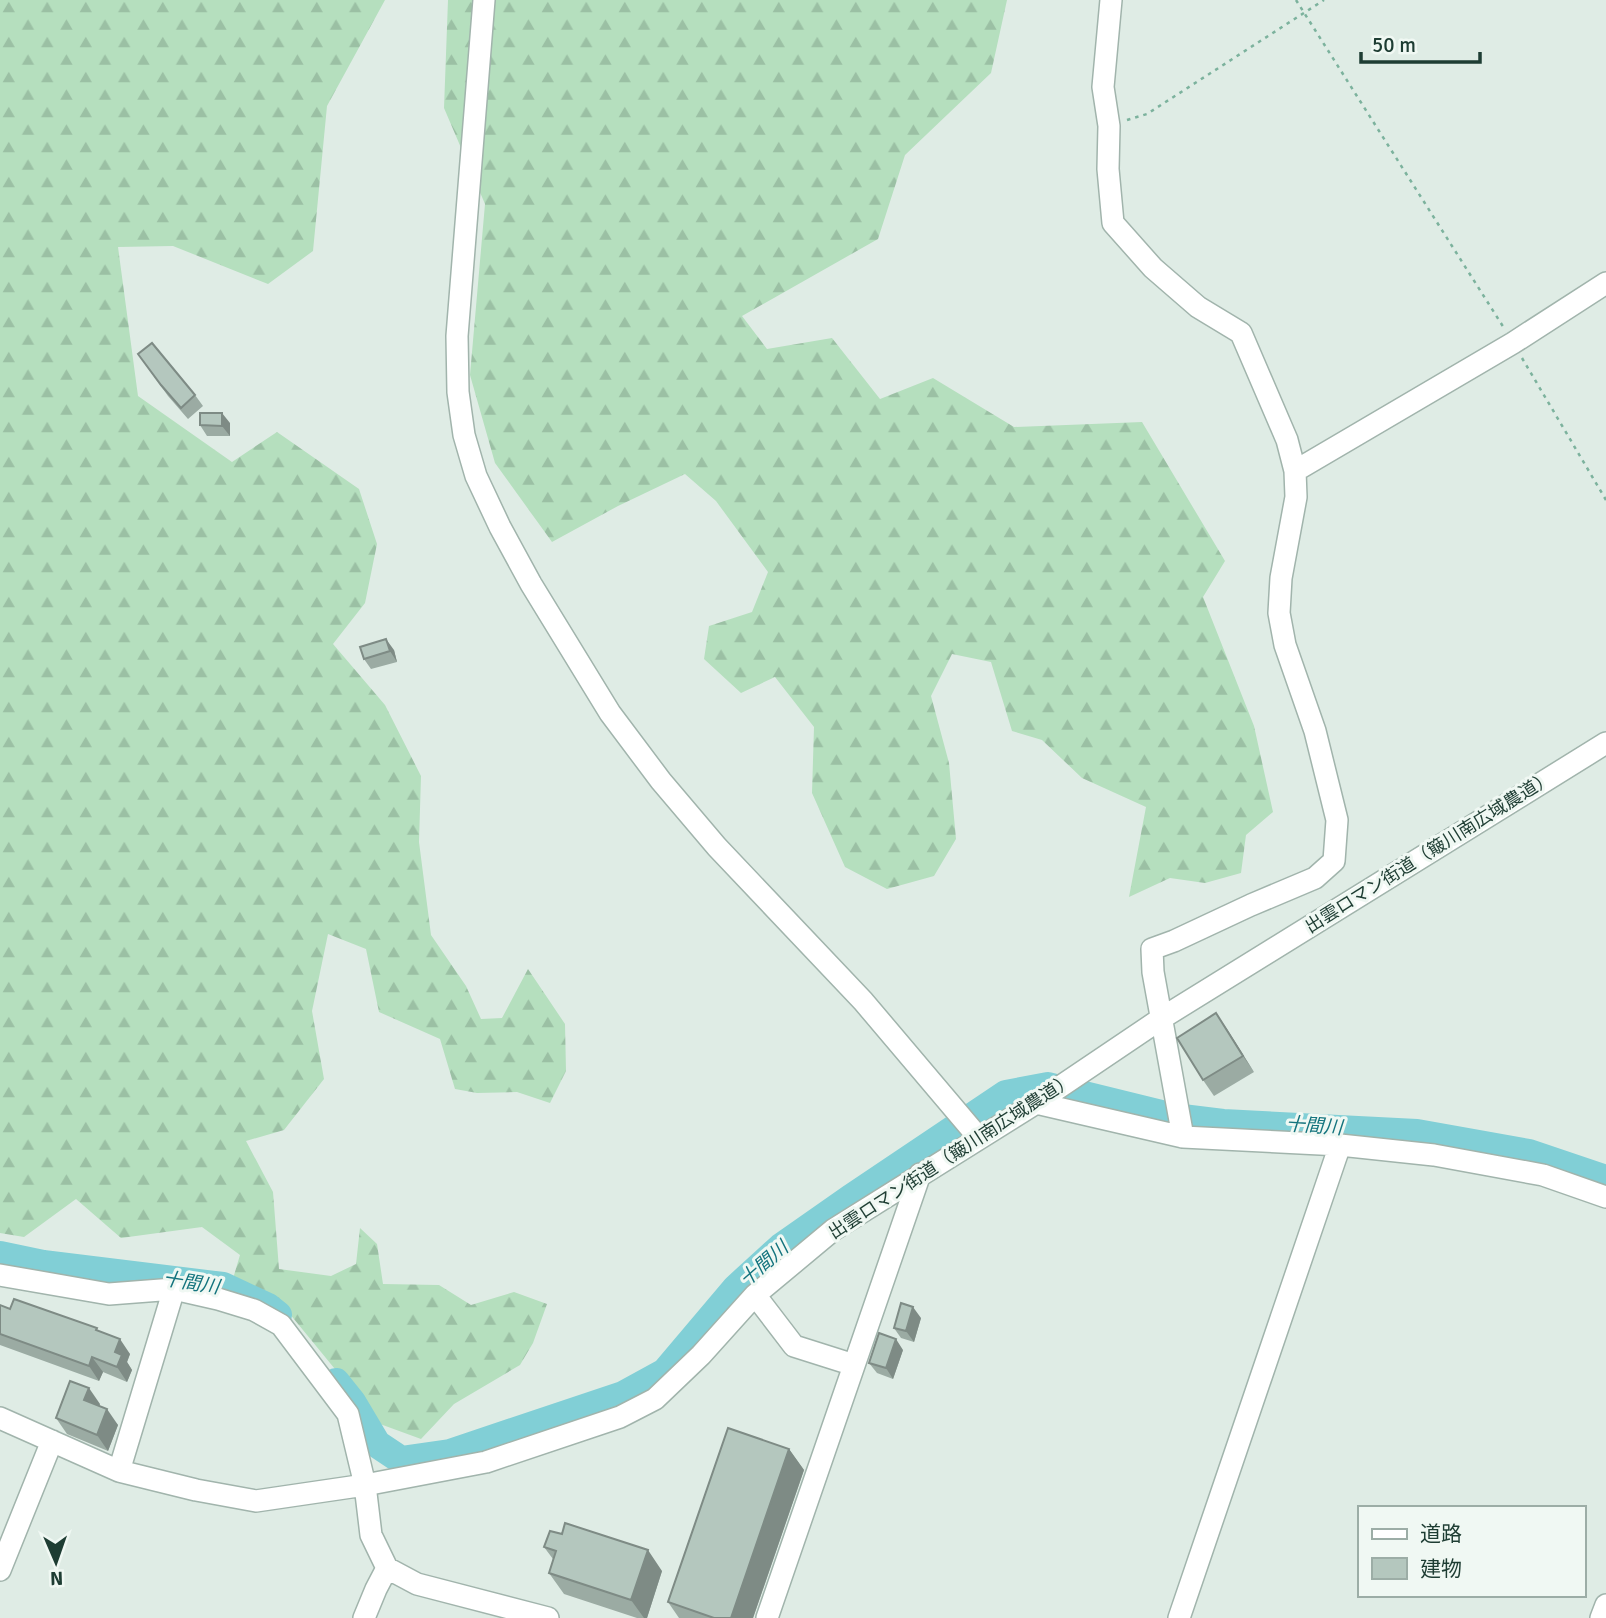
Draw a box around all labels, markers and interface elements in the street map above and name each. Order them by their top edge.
scale bar [1361,21,1480,65]
text: 50 m [1372,32,1416,58]
street label: 出雲ロマン街道（簸川南広域農道） [1301,766,1557,938]
street label: 出雲ロマン街道（簸川南広域農道） [824,1068,1078,1244]
water label: 十間川 [1285,1112,1345,1140]
water label: 十間川 [735,1235,795,1292]
water label: 十間川 [161,1267,223,1300]
legend [1358,1506,1585,1597]
text: 道路 [1420,1521,1462,1547]
north arrow [21,1527,91,1597]
text: 建物 [1420,1556,1462,1582]
text: N [50,1566,64,1590]

